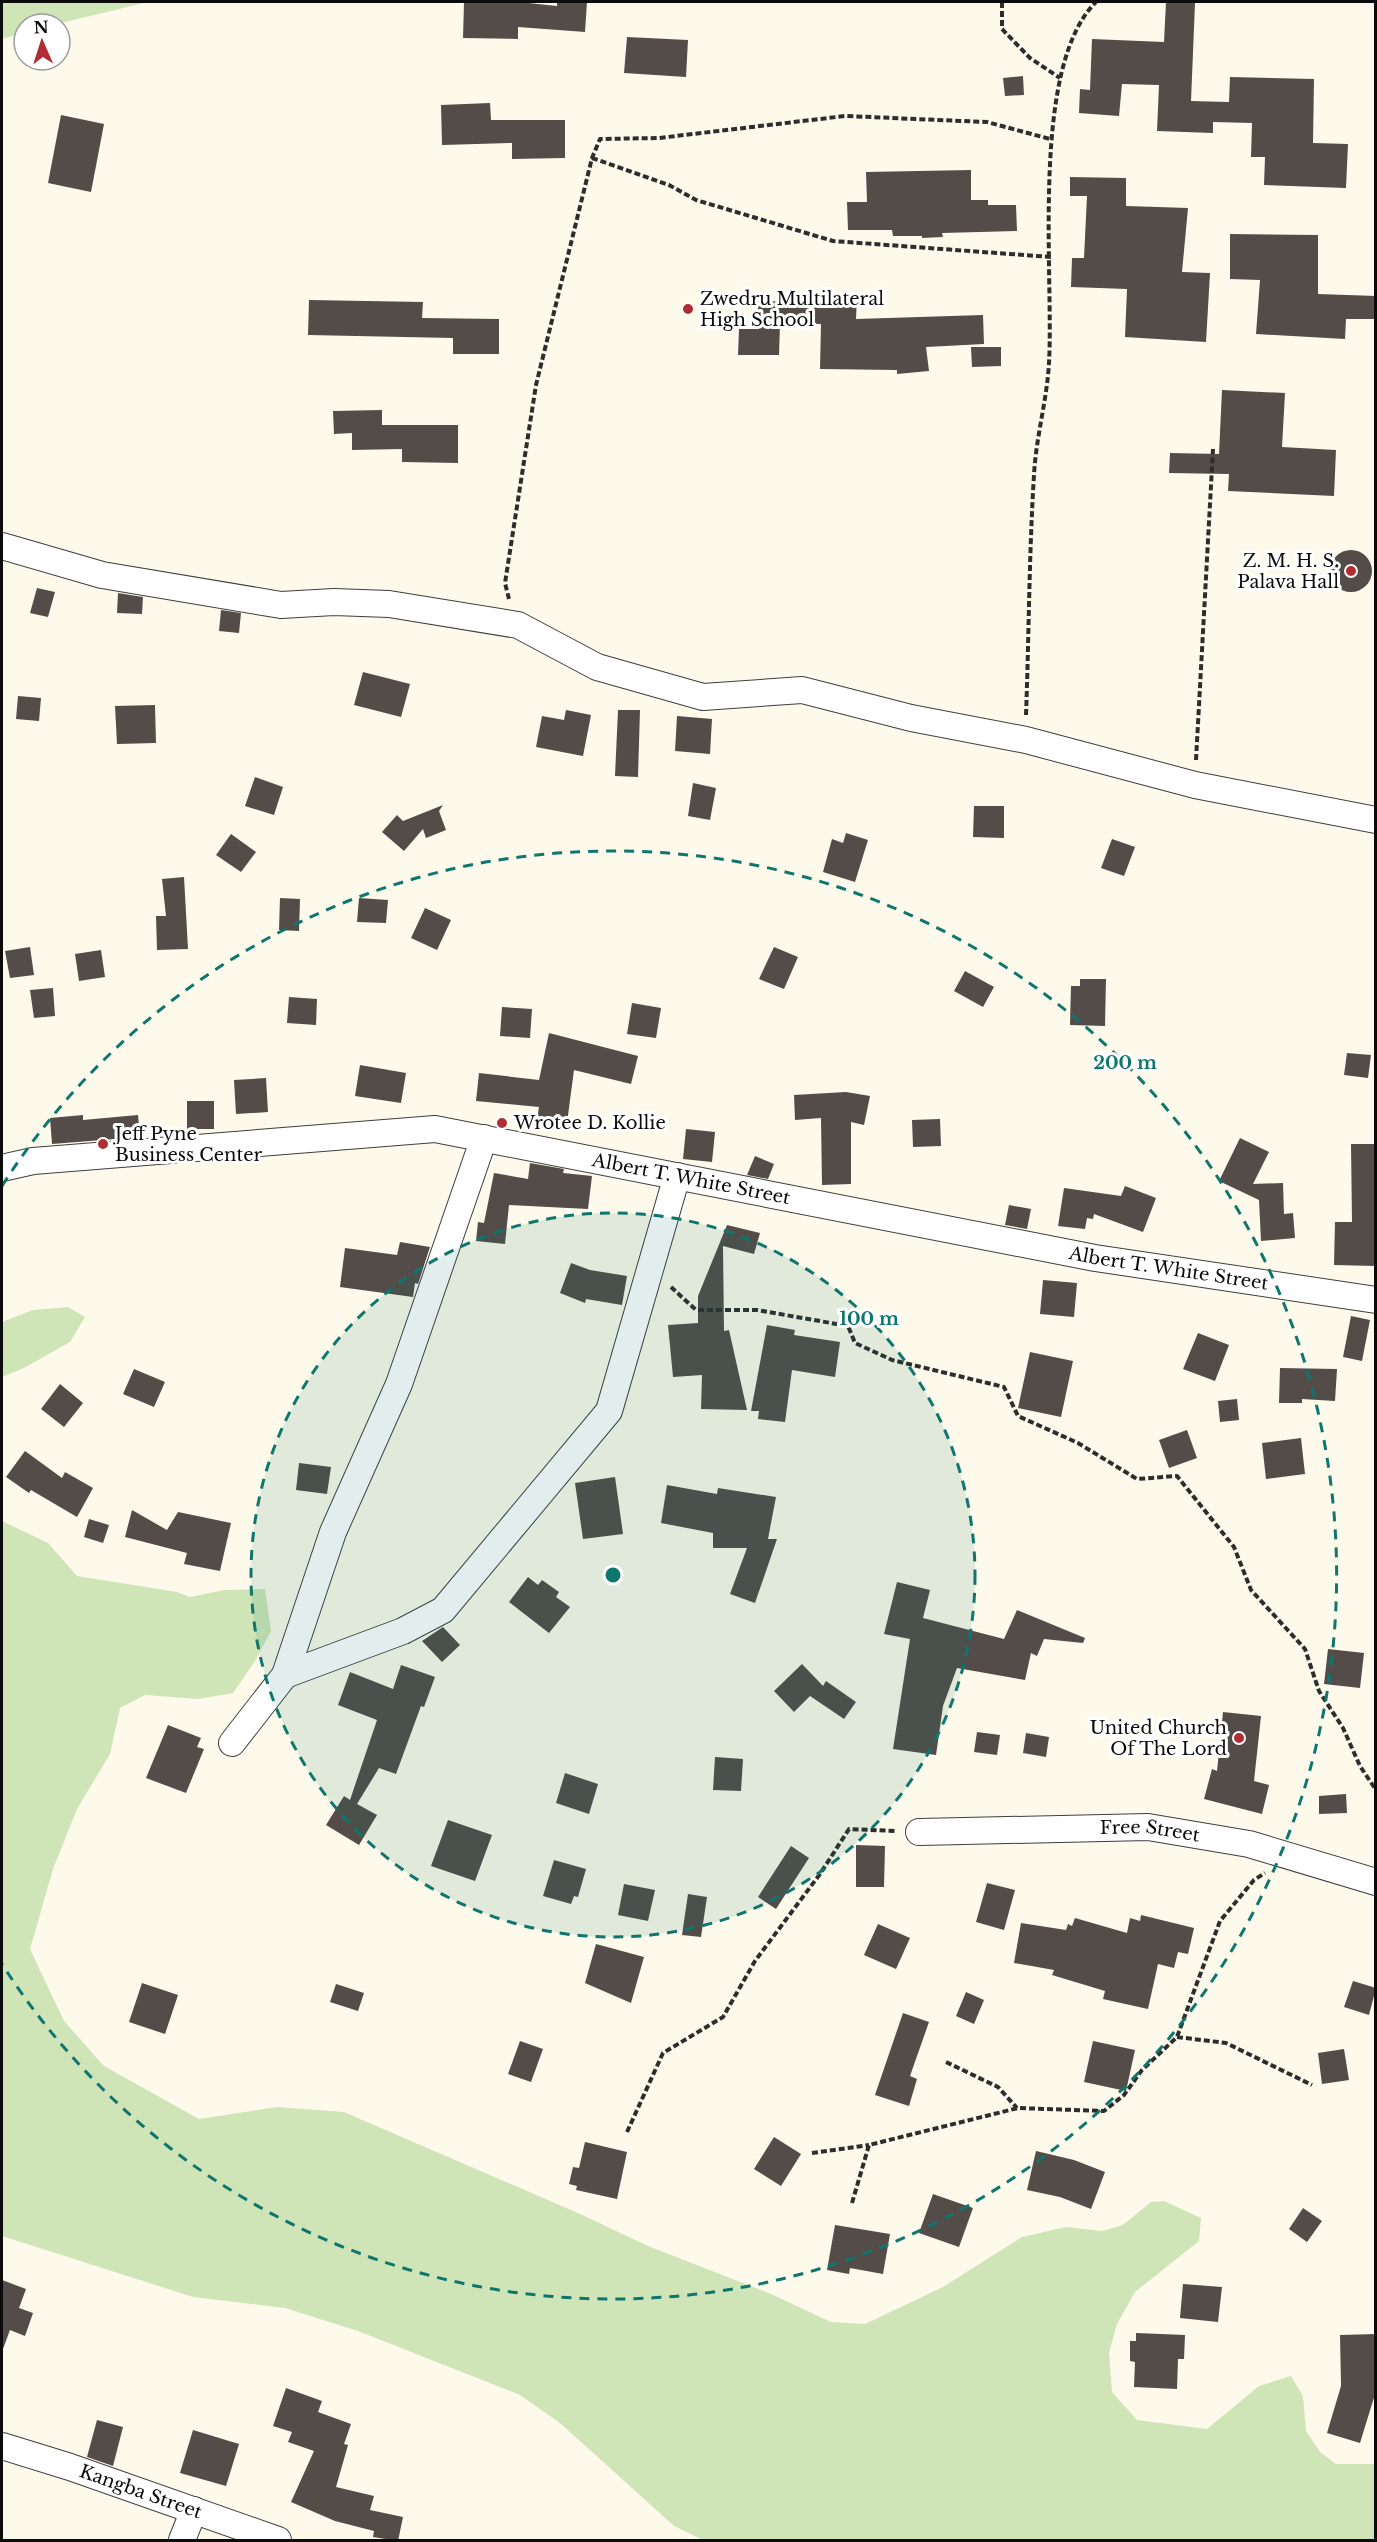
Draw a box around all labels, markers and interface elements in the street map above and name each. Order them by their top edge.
north arrow [12,12,72,72]
text: N [33,17,49,37]
place label: Zwedru Multilateral High School [700,288,884,331]
marker: Zwedru Multilateral High School [681,302,695,316]
place label: Z. M. H. S. Palava Hall [1237,550,1339,593]
marker: Z. M. H. S. Palava Hall [1344,564,1358,578]
text: 200 m [1093,1052,1157,1074]
place label: Wrotee D. Kollie [513,1112,666,1134]
marker: Wrotee D. Kollie [495,1116,509,1130]
place label: Jeff Pyne Business Center [113,1123,263,1166]
marker: Jeff Pyne Business Center [96,1137,110,1151]
street label: Albert T. White Street [589,1149,792,1209]
street label: Albert T. White Street [1066,1242,1270,1295]
text: 100 m [839,1308,899,1330]
centre of rings [603,1565,623,1585]
place label: United Church Of The Lord [1090,1717,1227,1760]
marker: United Church Of The Lord [1232,1731,1246,1745]
street label: Free Street [1100,1816,1201,1847]
street label: Kangba Street [77,2460,205,2523]

